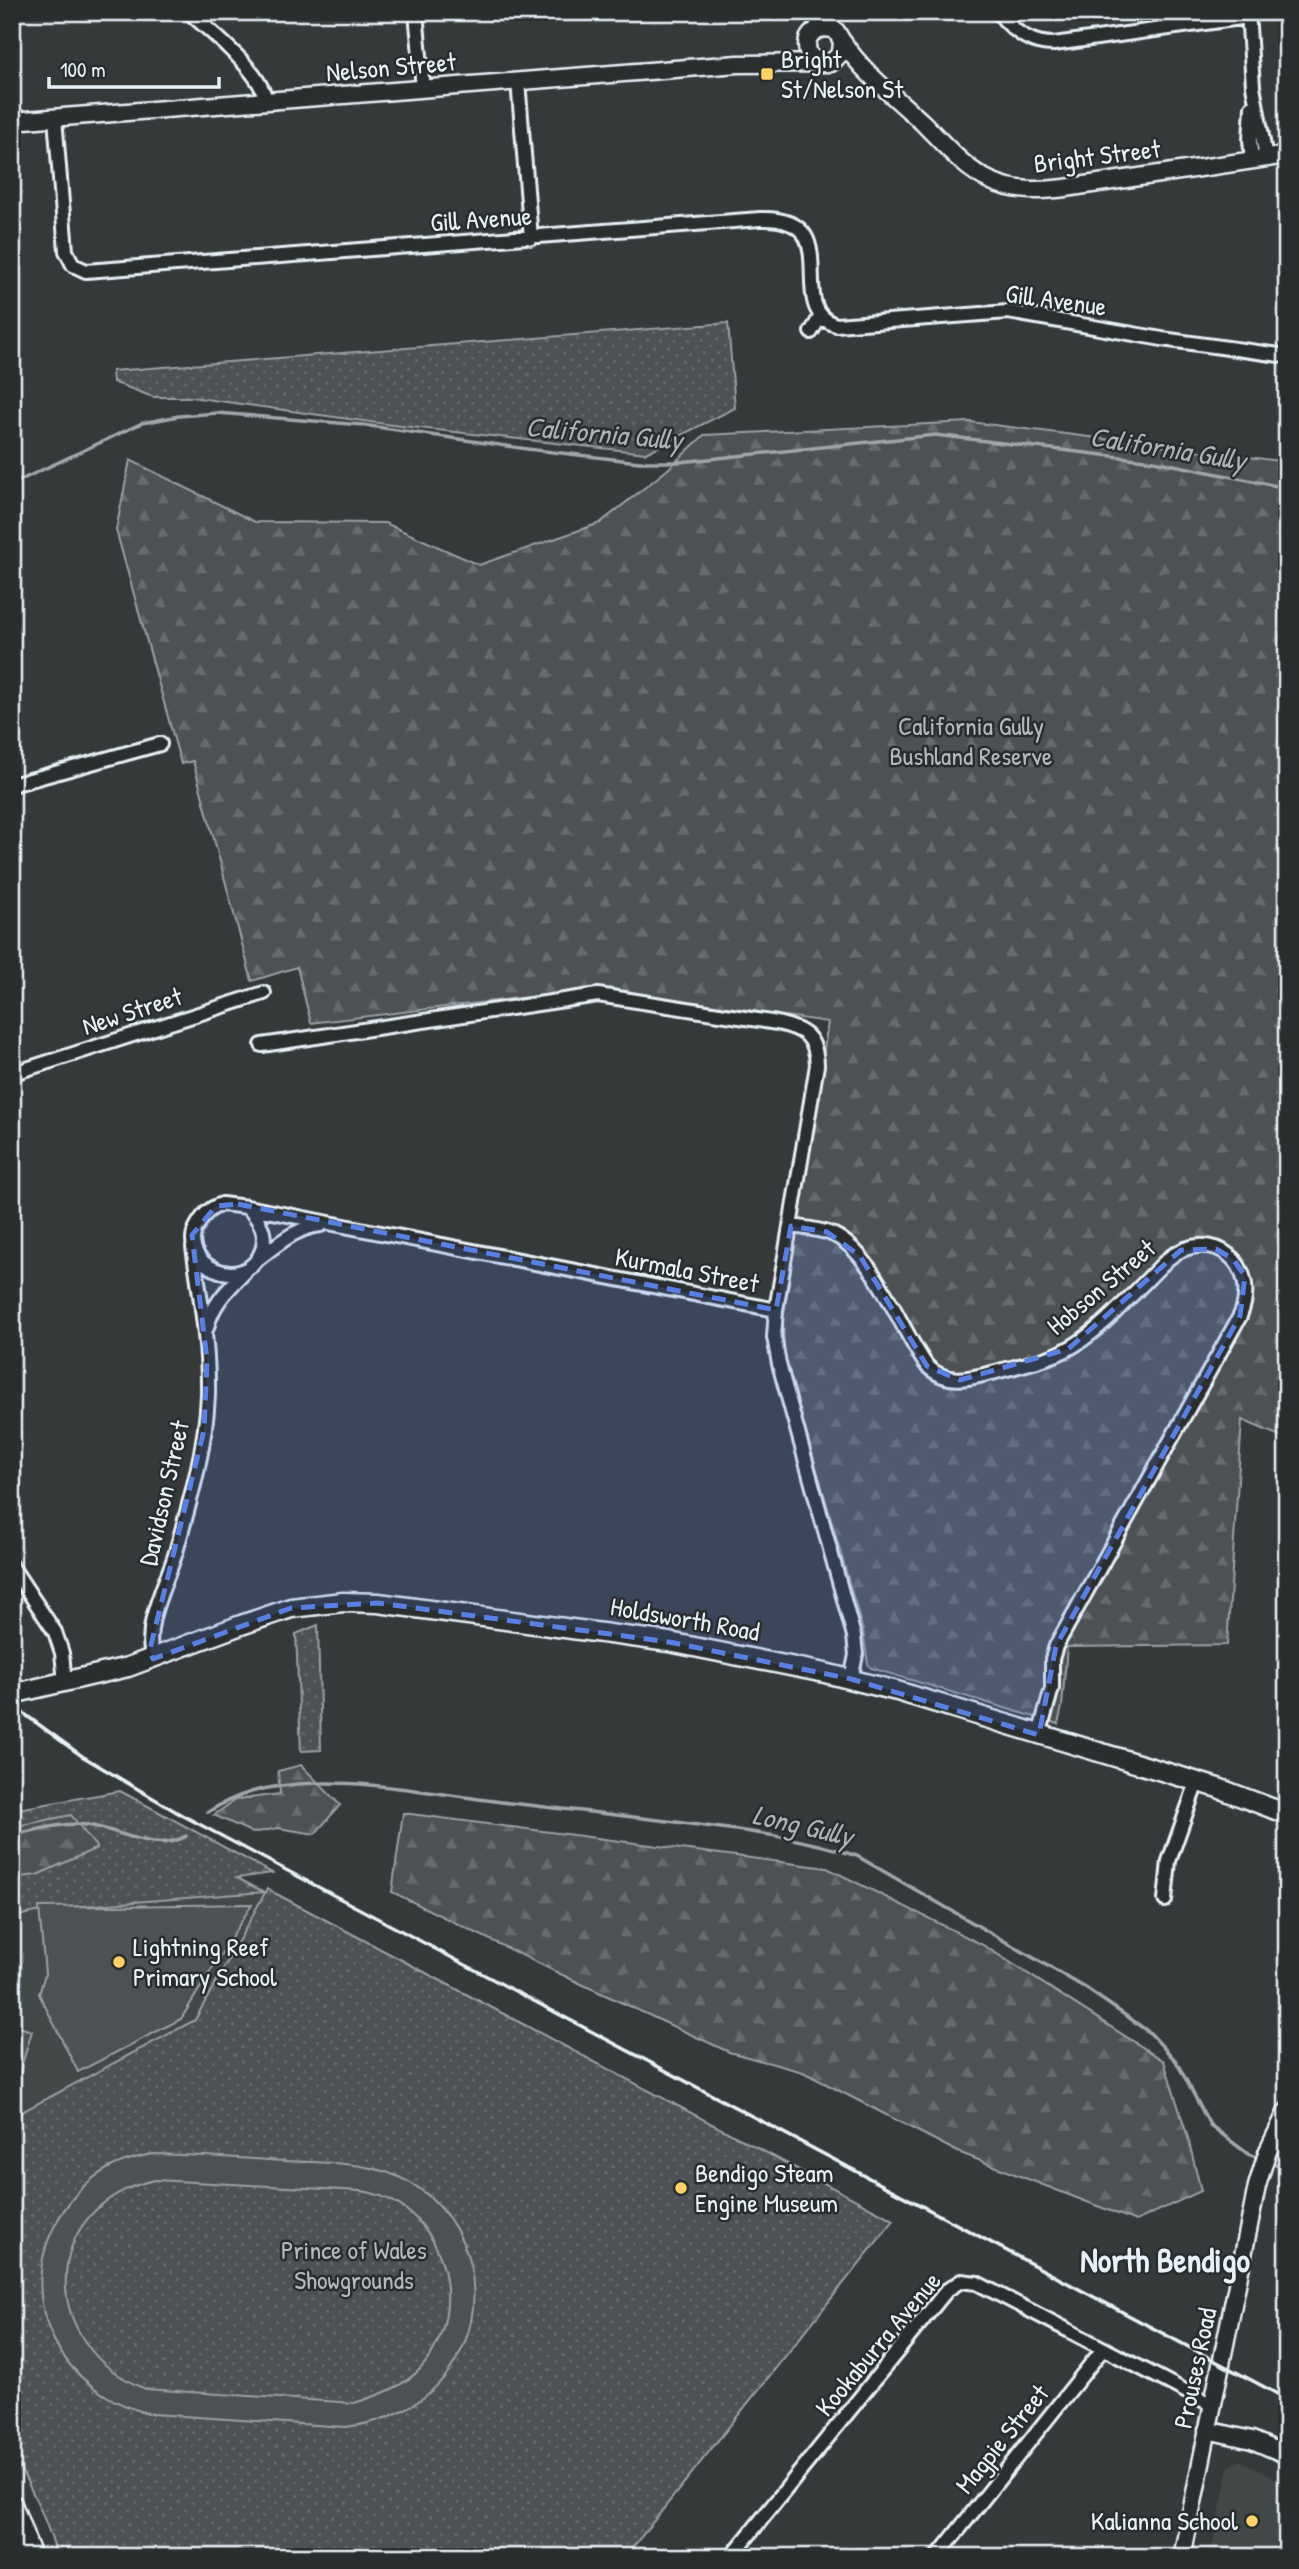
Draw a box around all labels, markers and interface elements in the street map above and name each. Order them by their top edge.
place label: Bright St/Nelson St [781,41,904,106]
street label: Nelson Street [325,43,458,90]
scale bar [49,46,219,90]
text: 100 m [60,55,106,84]
marker: Bright St/Nelson St [759,66,775,82]
street label: Bright Street [1032,130,1163,181]
street label: Gill Avenue [429,198,533,239]
street label: Gill Avenue [1003,275,1109,324]
water label: California Gully [524,407,687,459]
water label: California Gully [1087,417,1252,480]
park label: California Gully Bushland Reserve [890,708,1052,773]
street label: New Street [78,978,187,1043]
street label: Hobson Street [1039,1230,1163,1342]
street label: Kurmala Street [612,1238,763,1301]
street label: Davidson Street [130,1416,197,1569]
street label: Holdsworth Road [608,1588,762,1649]
water label: Long Gully [749,1795,860,1856]
place label: Lightning Reef Primary School [133,1929,277,1994]
marker: Lightning Reef Primary School [111,1954,127,1970]
place label: Bendigo Steam Engine Museum [695,2155,838,2220]
marker: Bendigo Steam Engine Museum [673,2180,689,2196]
park label: Prince of Wales Showgrounds [281,2232,427,2297]
district label: North Bendigo [1080,2238,1250,2284]
street label: Kookaburra Avenue [807,2264,948,2423]
street label: Prouses Road [1165,2304,1224,2431]
street label: Magpie Street [947,2376,1057,2501]
place label: Kalianna School [1091,2503,1238,2538]
marker: Kalianna School [1244,2513,1260,2529]

